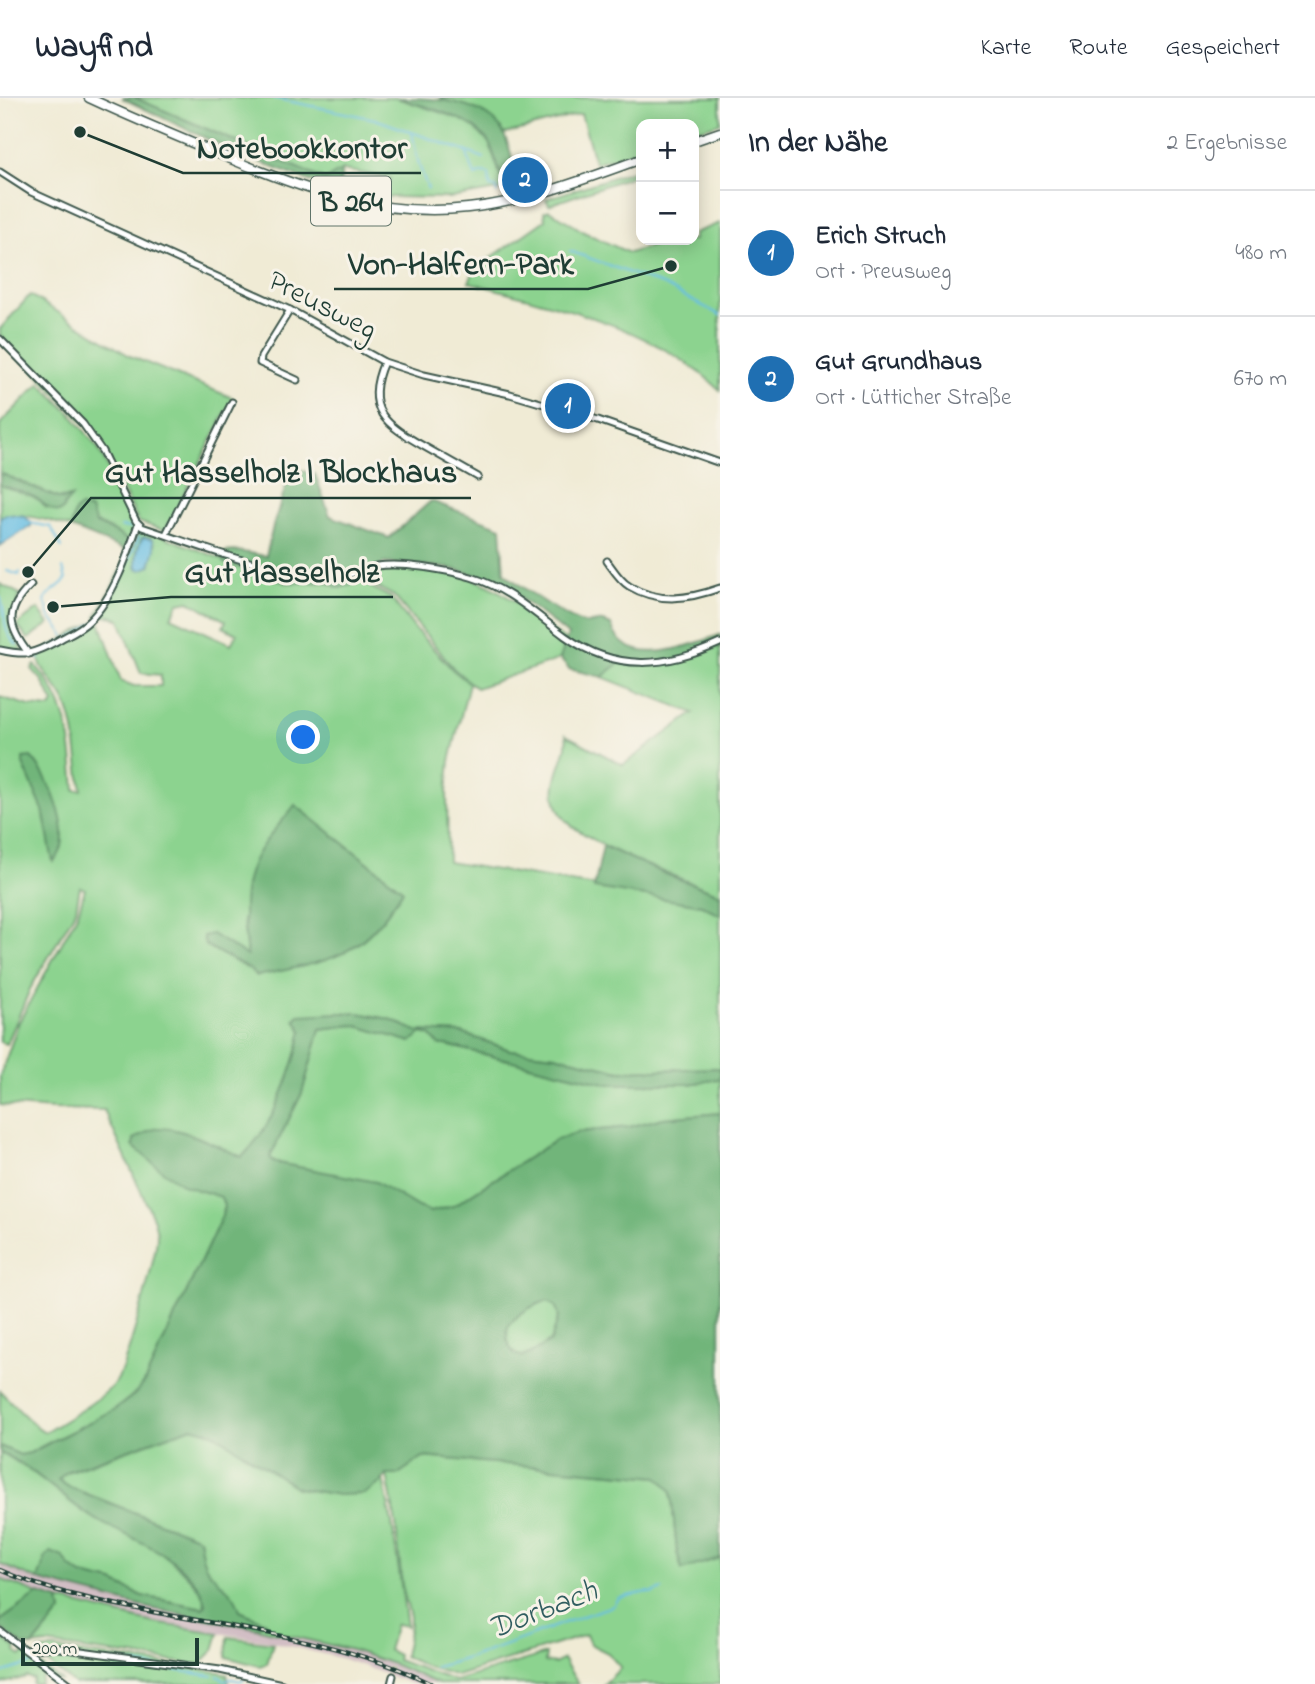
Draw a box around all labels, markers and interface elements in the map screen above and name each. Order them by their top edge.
text: Wayfind [35,24,153,72]
text: Karte [980,31,1031,66]
text: Route [1069,31,1128,66]
text: Gespeichert [1166,31,1280,66]
map controls [636,119,699,245]
button: + [636,119,699,182]
callout: Notebookkontor [183,120,421,173]
text: In der Nähe [748,122,888,166]
text: Notebookkontor [197,127,408,174]
text: 2 Ergebnisse [1167,127,1287,160]
pin: 2 [502,154,548,206]
road number: B 264 [311,176,391,226]
button: − [636,182,699,245]
text: Erich Struch [815,218,946,256]
callout: Von-Halfern-Park [334,236,588,289]
text: 1 [767,237,775,270]
text: 480 m [1235,237,1287,270]
text: Von-Halfern-Park [347,243,575,290]
text: Ort · Preusweg [815,256,951,289]
street label: Preusweg [259,260,384,353]
text: Gut Grundhaus [815,344,982,382]
text: 2 [765,363,777,396]
text: 670 m [1234,363,1287,396]
pin: 1 [545,380,591,432]
text: Ort · Lütticher Straße [815,382,1011,415]
callout: Gut Hasselholz | Blockhaus [91,445,471,498]
text: Gut Hasselholz | Blockhaus [105,451,457,498]
callout: Gut Hasselholz [171,544,393,597]
text: Gut Hasselholz [185,551,380,598]
your location [286,720,320,754]
water label: Dorbach [482,1569,605,1654]
scale bar [21,1635,200,1667]
text: 200 m [32,1636,77,1663]

